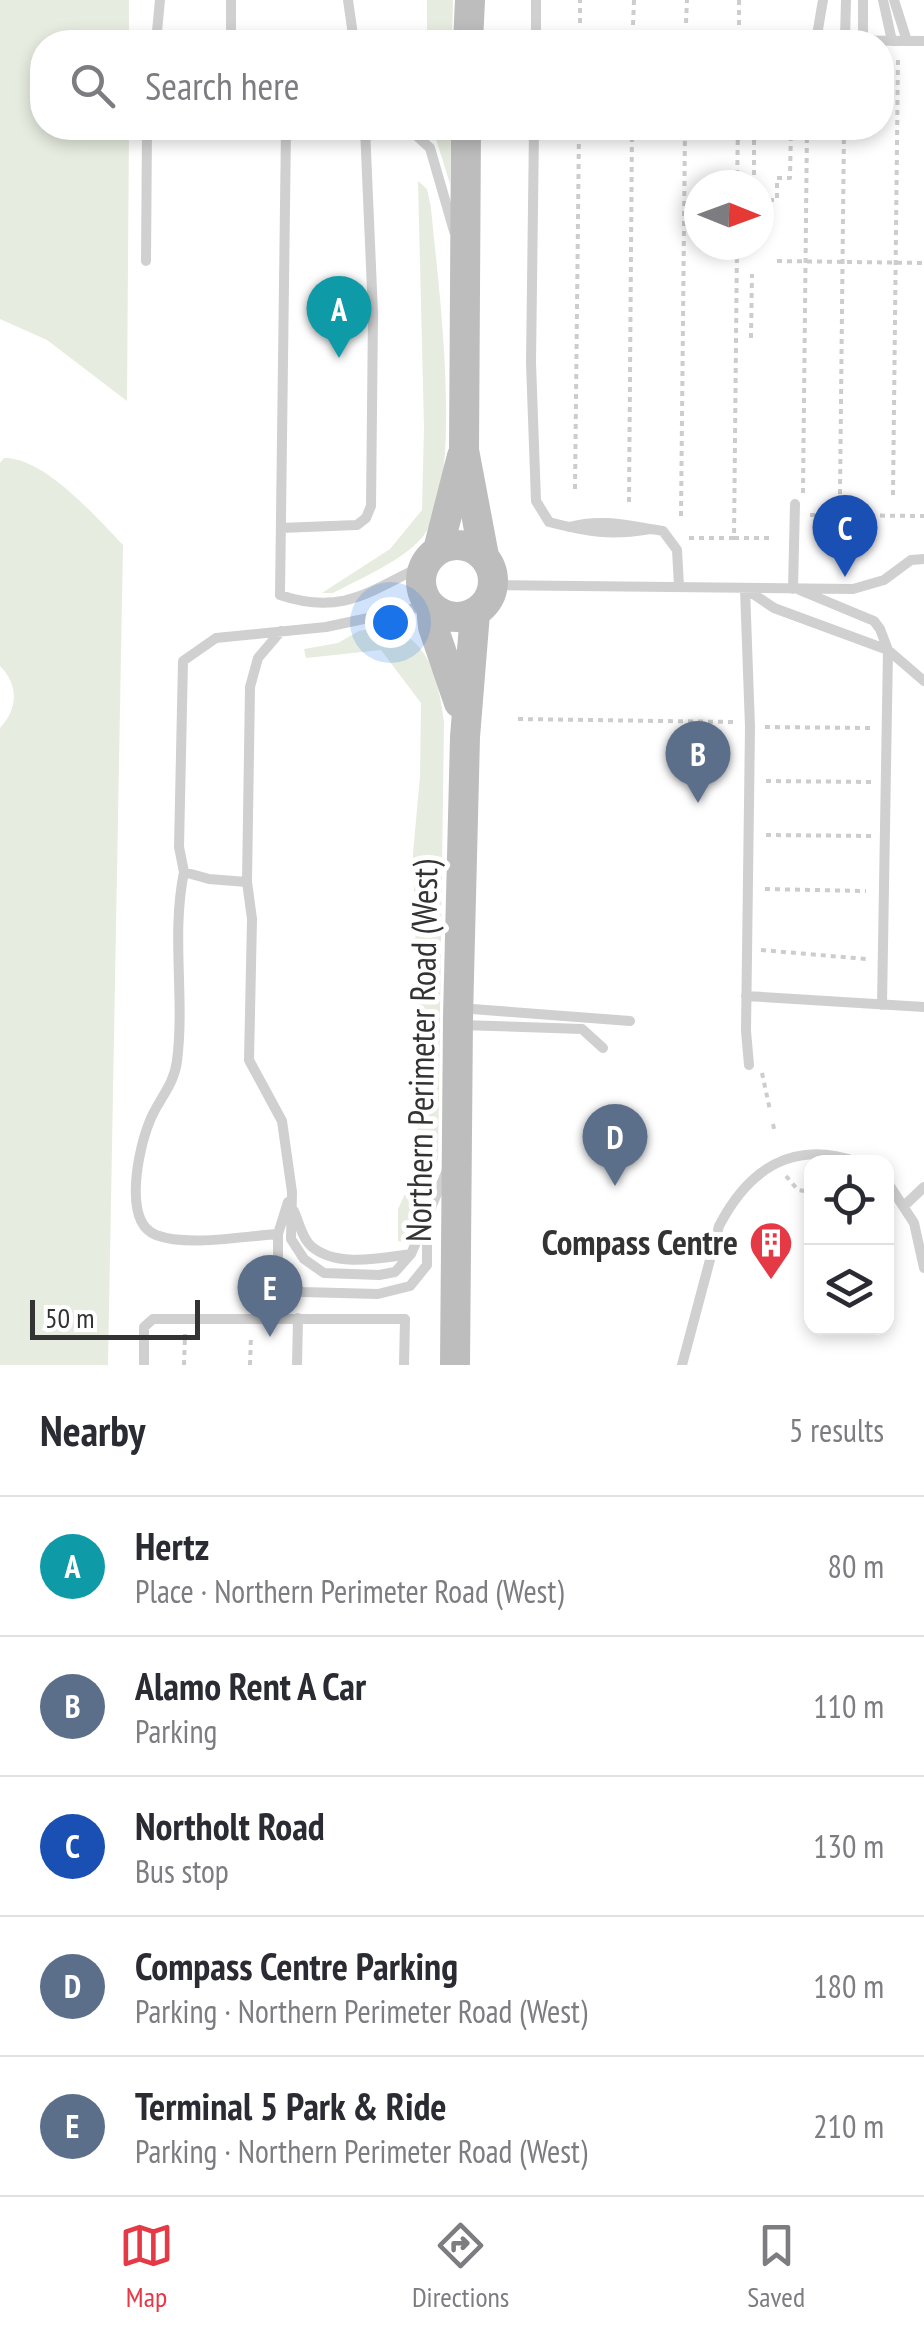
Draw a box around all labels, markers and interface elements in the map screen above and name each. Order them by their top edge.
search box [30,30,894,140]
icon: search [65,58,120,113]
text: Search here [145,61,299,110]
north arrow [684,170,774,260]
pin: A [306,276,372,358]
pin: C [812,494,878,577]
your location [365,597,416,648]
pin: B [666,720,730,803]
street label: Northern Perimeter Road (West) [395,859,447,1243]
pin: D [582,1104,648,1186]
map controls [804,1155,894,1335]
button: locate [804,1155,894,1245]
place label: Compass Centre [542,1219,738,1265]
building icon: Compass Centre [748,1220,794,1281]
button: layers [804,1245,894,1335]
pin: E [238,1254,302,1337]
scale bar [30,1295,200,1340]
text: 50 m [45,1299,94,1336]
text: Nearby [40,1403,145,1458]
text: 5 results [789,1409,884,1451]
text: Hertz [135,1521,209,1570]
text: A [64,1545,81,1587]
text: 80 m [828,1545,884,1587]
text: Place · Northern Perimeter Road (West) [135,1570,564,1612]
text: Alamo Rent A Car [135,1661,366,1710]
text: B [65,1685,80,1727]
text: 110 m [813,1685,884,1727]
text: Parking [135,1710,217,1752]
text: Northolt Road [135,1801,325,1850]
text: C [65,1825,80,1867]
text: 130 m [813,1825,884,1867]
text: Bus stop [135,1850,229,1892]
text: Compass Centre Parking [135,1941,458,1990]
text: D [64,1965,81,2007]
text: 180 m [813,1965,884,2007]
text: Parking · Northern Perimeter Road (West) [135,1990,587,2032]
text: Terminal 5 Park & Ride [135,2081,447,2130]
text: E [66,2105,79,2147]
text: 210 m [813,2105,884,2147]
text: Parking · Northern Perimeter Road (West) [135,2130,587,2172]
tab: Map [119,2218,174,2315]
tab: Directions [412,2218,509,2315]
tab: Saved [747,2218,805,2315]

